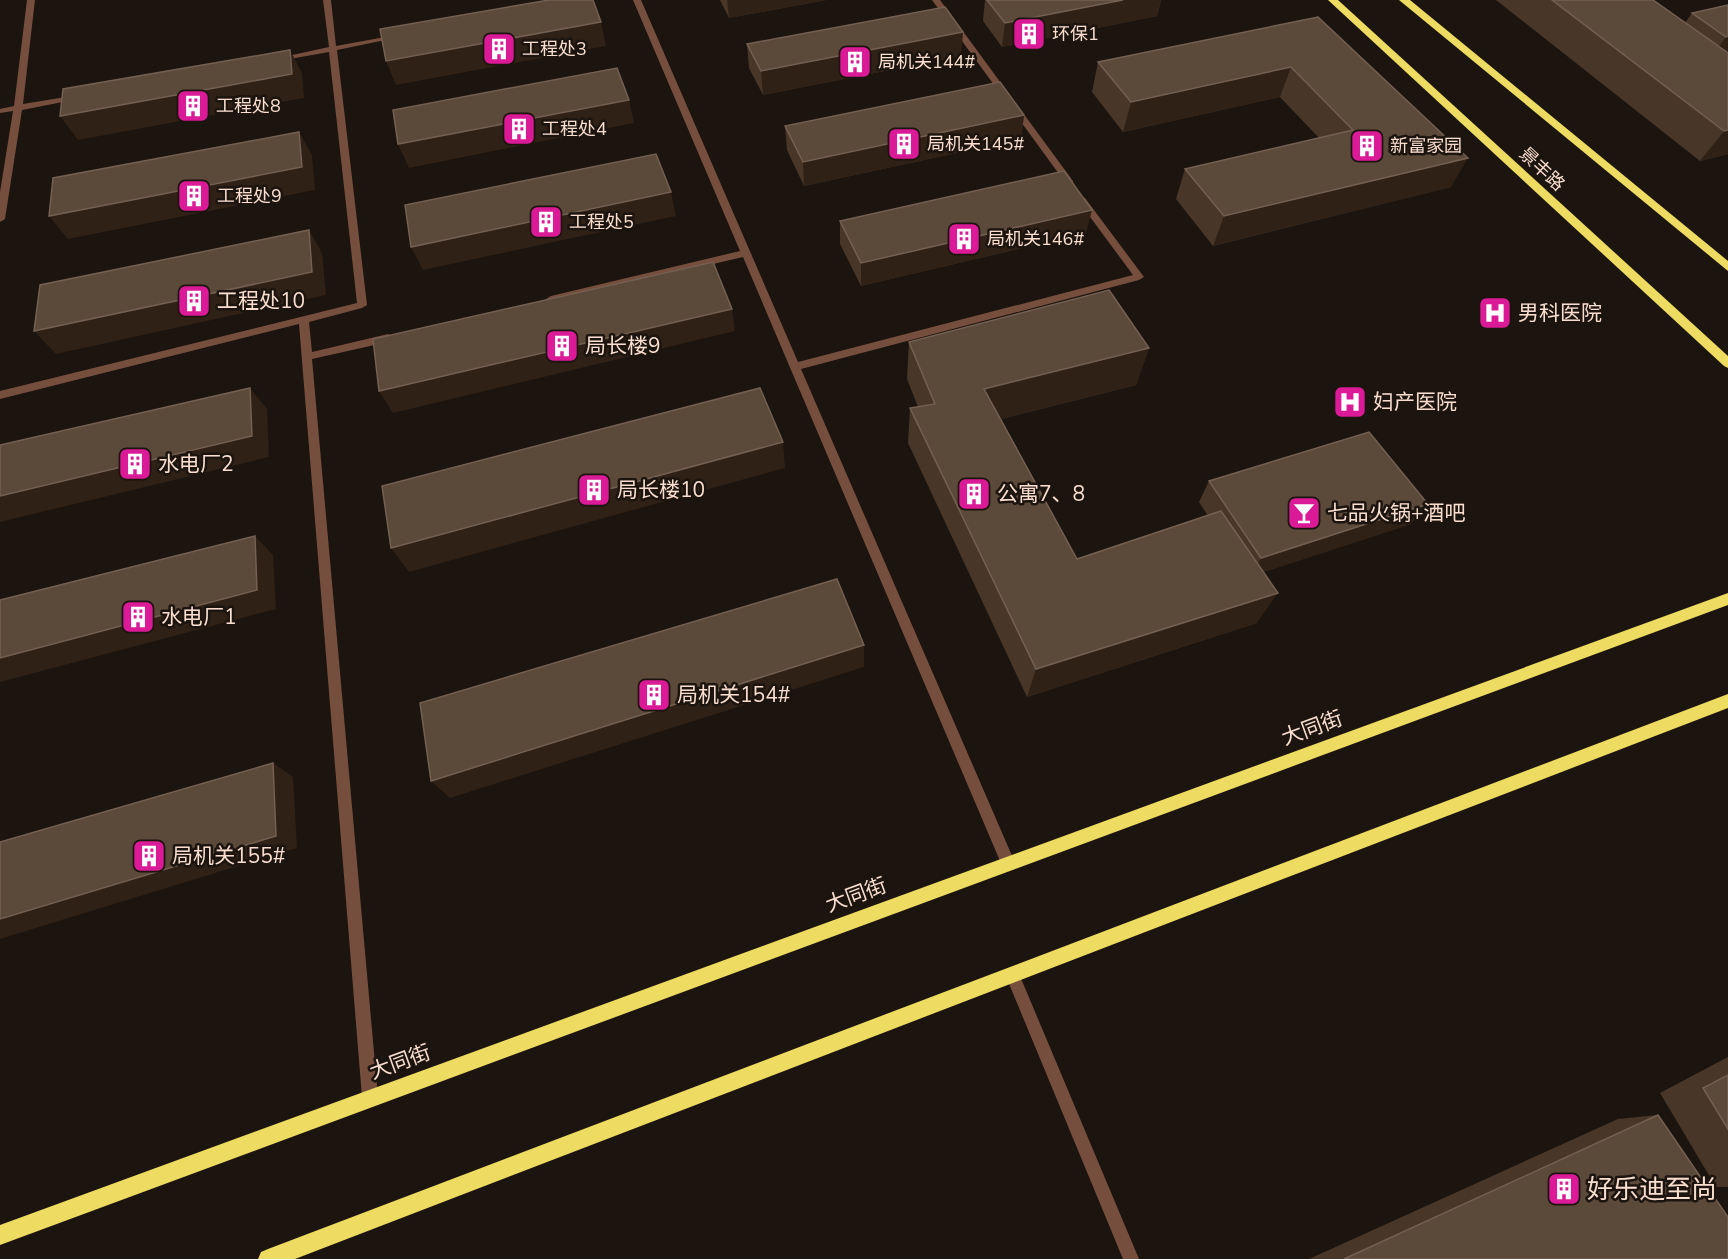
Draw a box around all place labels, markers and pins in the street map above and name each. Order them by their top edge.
building icon: 环保1 [1011,16,1047,52]
place label: 环保1 [1052,22,1099,46]
building icon: 工程处3 [481,31,517,67]
place label: 工程处3 [522,37,587,61]
building icon: 局机关144# [837,44,873,80]
place label: 局机关144# [878,50,975,74]
building icon: 工程处8 [175,88,211,124]
place label: 工程处8 [216,94,281,118]
building icon: 工程处4 [501,111,537,147]
place label: 工程处4 [542,117,607,141]
building icon: 局机关145# [886,126,922,162]
building icon: 新富家园 [1349,128,1385,164]
place label: 局机关145# [927,132,1024,156]
place label: 新富家园 [1390,134,1462,158]
building icon: 工程处9 [176,178,212,214]
place label: 工程处9 [217,184,282,208]
building icon: 工程处5 [528,204,564,240]
place label: 工程处5 [569,210,634,234]
building icon: 局机关146# [946,221,982,257]
place label: 局机关146# [987,227,1084,251]
building icon: 工程处10 [176,283,212,319]
place label: 工程处10 [217,287,305,315]
hospital icon: 男科医院 [1477,295,1513,331]
place label: 男科医院 [1518,299,1602,327]
building icon: 局长楼9 [544,328,580,364]
place label: 局长楼9 [585,332,661,360]
hospital icon: 妇产医院 [1332,384,1368,420]
place label: 妇产医院 [1373,388,1457,416]
building icon: 水电厂2 [117,446,153,482]
place label: 水电厂2 [158,450,234,478]
building icon: 局长楼10 [576,472,612,508]
place label: 局长楼10 [617,476,705,504]
building icon: 公寓7、8 [956,476,992,512]
place label: 公寓7、8 [997,480,1085,508]
bar icon: 七品火锅+酒吧 [1286,495,1322,531]
place label: 七品火锅+酒吧 [1327,499,1466,527]
building icon: 水电厂1 [120,599,156,635]
place label: 水电厂1 [161,603,237,631]
building icon: 局机关154# [636,677,672,713]
place label: 局机关154# [677,681,790,709]
building icon: 局机关155# [131,838,167,874]
place label: 局机关155# [172,842,285,870]
building icon: 好乐迪至尚 [1546,1171,1582,1207]
place label: 好乐迪至尚 [1587,1172,1717,1207]

